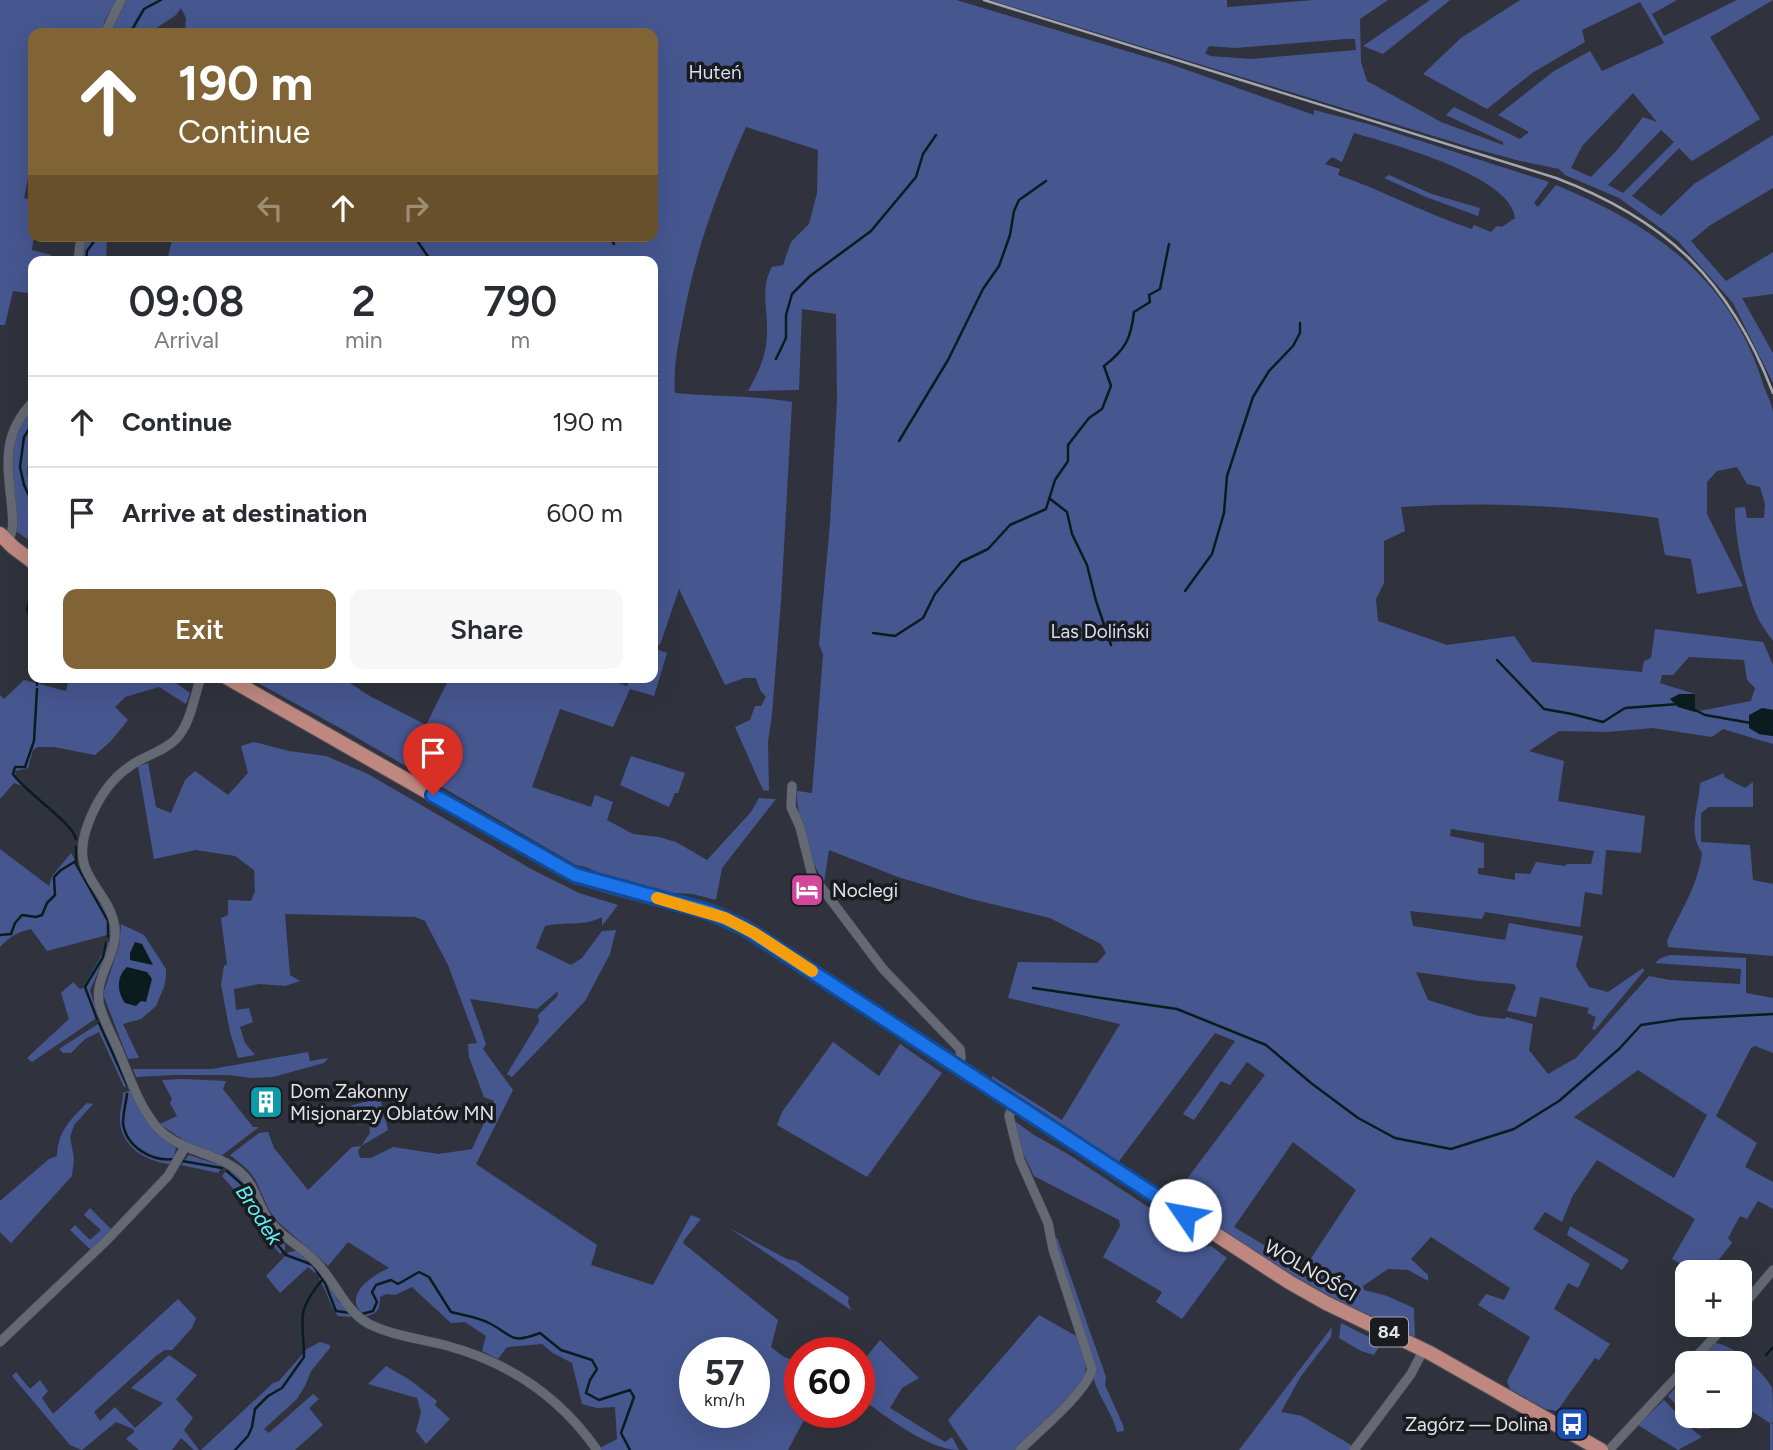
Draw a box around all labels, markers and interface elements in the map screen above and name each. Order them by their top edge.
text: 190 m [178,53,313,112]
icon: ahead [63,56,154,147]
park label: Huteń [689,61,741,84]
text: Continue [178,113,310,151]
icon: left [251,189,289,227]
icon: ahead [324,189,362,227]
icon: right [397,189,435,227]
text: 09:08 [129,276,244,327]
text: 2 [352,276,376,327]
text: 790 [483,276,557,327]
text: Arrival [154,326,219,354]
text: min [345,326,383,354]
text: m [511,326,530,354]
icon: ahead [63,403,101,441]
text: Continue [122,406,232,438]
text: 190 m [552,406,623,438]
icon: arrive [63,494,101,532]
text: Arrive at destination [122,497,367,529]
text: 600 m [546,497,623,529]
button: Exit [63,589,336,669]
button: Share [350,589,623,669]
park label: Las Doliński [1051,620,1149,643]
pin [403,723,463,795]
icon: arrive [414,734,452,772]
hotel icon: Noclegi [788,871,826,909]
place label: Noclegi [832,879,898,902]
place label: Dom Zakonny Misjonarzy Oblatów MN [290,1080,494,1125]
building icon: Dom Zakonny Misjonarzy Oblatów MN [247,1083,285,1121]
position arrow [1148,1178,1222,1252]
water label: Brodek [231,1180,288,1250]
street label: WOLNOŚCI [1260,1235,1361,1306]
map controls [1675,1260,1752,1428]
button: + [1675,1260,1752,1337]
road number: 84 [1370,1317,1408,1346]
speed limit sign: 60 [784,1337,875,1428]
button: − [1675,1351,1752,1428]
text: 57 [705,1352,744,1394]
text: km/h [704,1389,745,1411]
bus stop icon: Zagórz — Dolina [1553,1405,1591,1443]
place label: Zagórz — Dolina [1405,1413,1548,1436]

